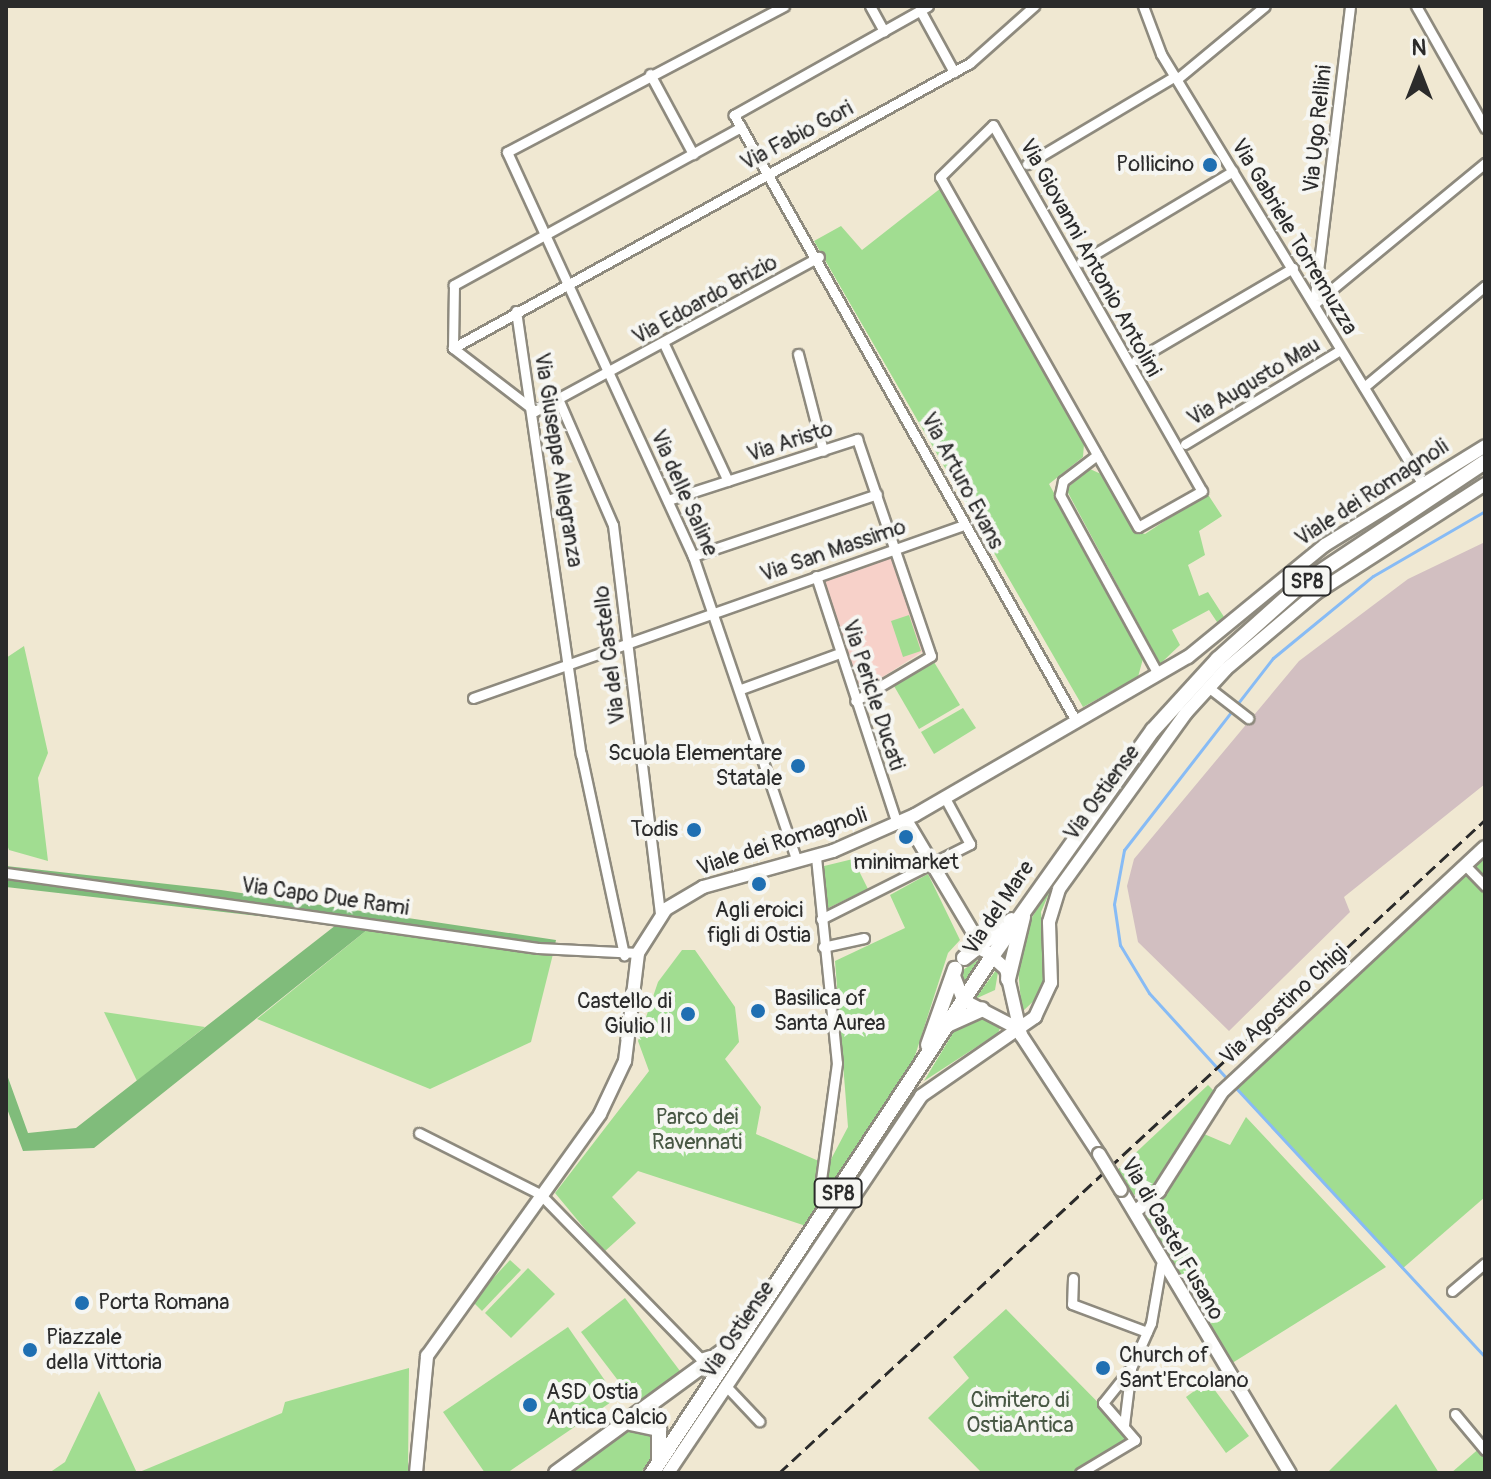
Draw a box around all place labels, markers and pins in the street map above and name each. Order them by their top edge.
place label: Pollicino [1116,152,1194,178]
marker: Pollicino [1201,156,1219,174]
place label: Scuola Elementare Statale [608,740,782,792]
marker: Scuola Elementare Statale [789,757,807,775]
place label: Todis [630,817,678,843]
marker: Todis [685,821,703,839]
marker: minimarket [897,828,915,846]
place label: minimarket [853,850,959,876]
marker: Agli eroici figli di Ostia [750,875,768,893]
place label: Agli eroici figli di Ostia [707,897,811,948]
place label: Basilica of Santa Aurea [774,985,885,1036]
place label: Castello di Giulio II [577,988,672,1040]
marker: Basilica of Santa Aurea [749,1002,767,1020]
marker: Castello di Giulio II [679,1005,697,1023]
place label: Porta Romana [98,1290,229,1316]
marker: Porta Romana [73,1294,91,1312]
place label: Piazzale della Vittoria [46,1324,162,1376]
marker: Piazzale della Vittoria [21,1341,39,1359]
place label: Church of Sant'Ercolano [1119,1342,1249,1394]
marker: Church of Sant'Ercolano [1094,1359,1112,1377]
place label: ASD Ostia Antica Calcio [546,1379,667,1430]
marker: ASD Ostia Antica Calcio [521,1396,539,1414]

